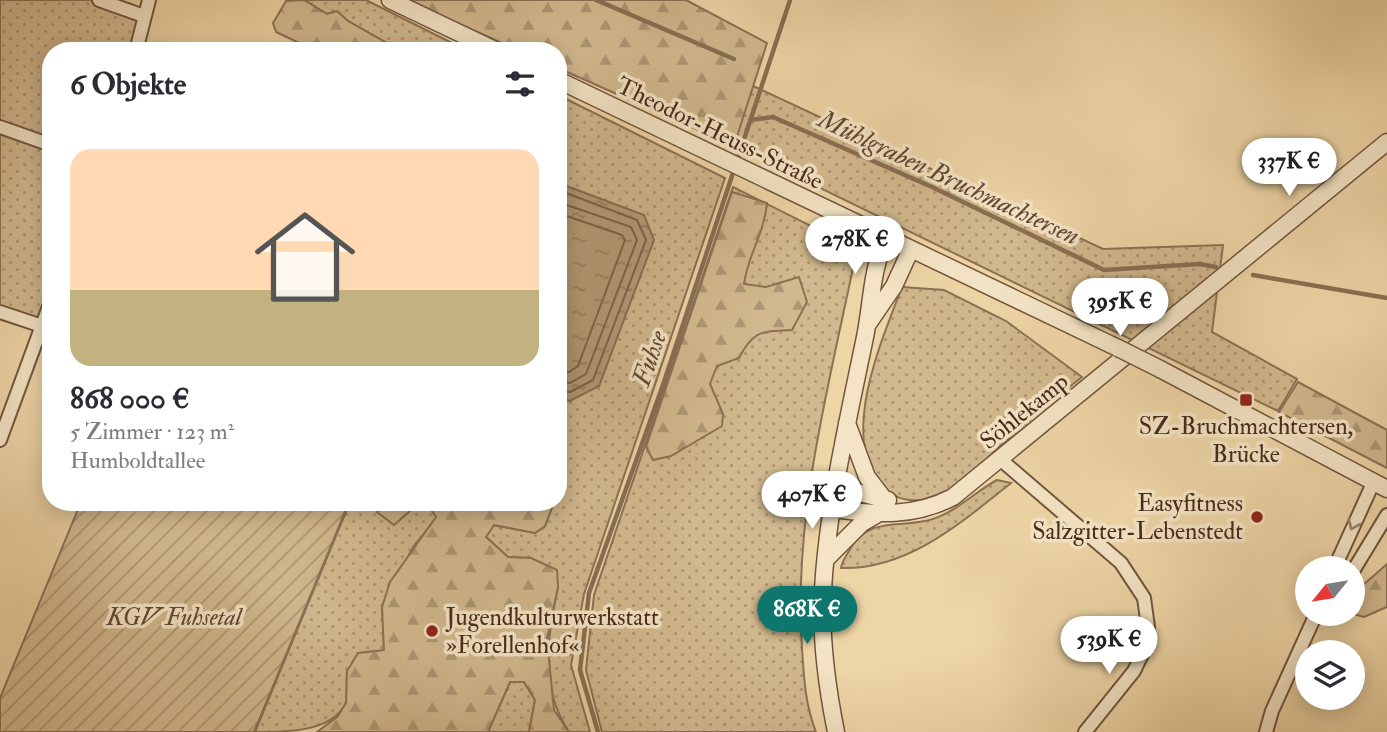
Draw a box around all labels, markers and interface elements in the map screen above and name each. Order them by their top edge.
icon: filters [501,65,539,103]
text: 6 Objekte [70,66,186,103]
street label: Theodor-Heuss-Straße [611,70,828,197]
water label: Mühlgraben Bruchmachtersen [811,102,1084,253]
pin: 337K € [1232,138,1346,198]
text: 337K € [1258,146,1320,175]
icon: home [242,194,368,320]
pin: 278K € [798,216,912,276]
text: 278K € [821,224,889,253]
pin: 395K € [1063,278,1177,338]
text: 395K € [1087,286,1153,315]
water label: Fuhse [625,326,674,392]
street label: Söhlekamp [974,366,1075,457]
text: 868 000 € [70,380,190,417]
marker: SZ-Bruchmachtersen, Brücke [1238,392,1254,408]
place label: SZ-Bruchmachtersen, Brücke [1139,411,1353,470]
text: 5 Zimmer · 123 m² [70,417,234,446]
text: Humboldtallee [70,446,205,475]
pin: 407K € [755,472,869,531]
text: 407K € [777,479,847,508]
place label: Easyfitness Salzgitter-Lebenstedt [1032,488,1243,547]
marker: Easyfitness Salzgitter-Lebenstedt [1249,509,1265,525]
one-way arrow [1347,517,1361,530]
north arrow [1295,556,1365,626]
map controls [1295,556,1365,710]
pin: 868K € [750,586,864,646]
text: 868K € [773,594,841,623]
park label: KGV Fuhsetal [106,602,244,633]
place label: Jugendkulturwerkstatt »Forellenhof« [445,602,659,661]
pin: 539K € [1052,616,1166,676]
marker: Jugendkulturwerkstatt »Forellenhof« [424,623,440,639]
text: 539K € [1076,624,1142,653]
button: layers [1295,640,1365,710]

